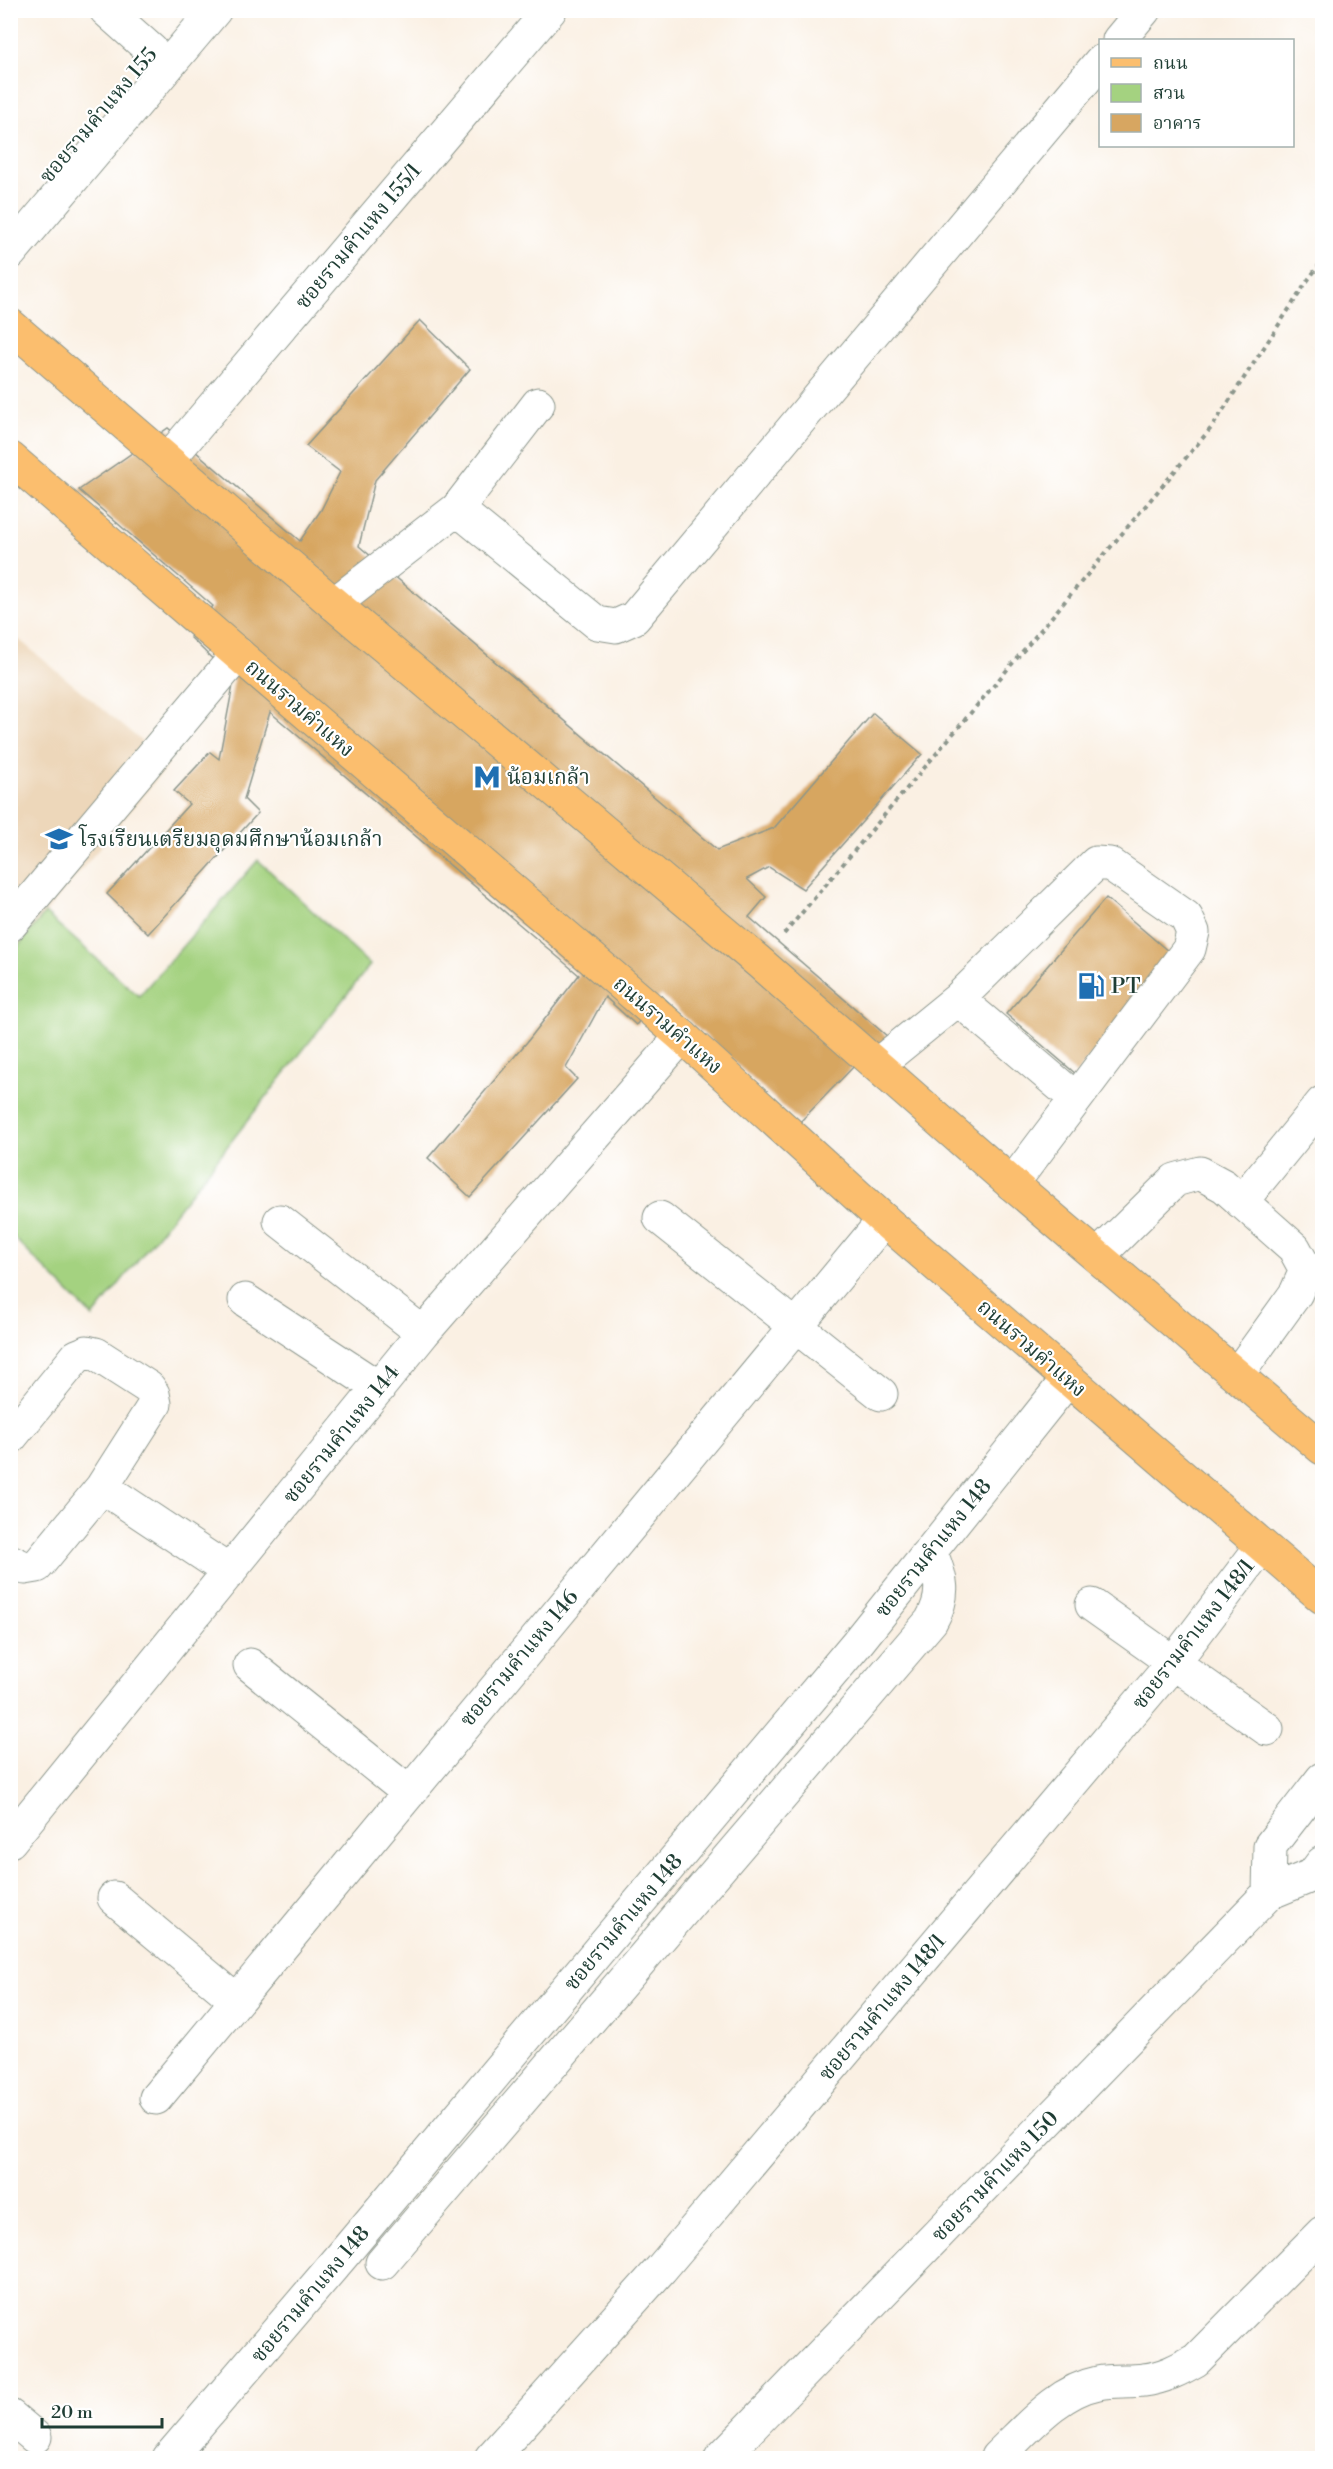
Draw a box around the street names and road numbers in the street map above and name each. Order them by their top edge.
street label: ซอยรามคำแหง 155 [34,42,163,189]
street label: ซอยรามคำแหง 155/1 [290,158,427,315]
street label: ถนนรามคำแหง [239,654,359,763]
street label: ถนนรามคำแหง [607,971,727,1080]
street label: ถนนรามคำแหง [971,1294,1091,1403]
street label: ซอยรามคำแหง 144 [278,1360,406,1509]
street label: ซอยรามคำแหง 148 [870,1474,998,1623]
street label: ซอยรามคำแหง 148/1 [1127,1554,1261,1715]
street label: ซอยรามคำแหง 146 [455,1585,585,1732]
street label: ซอยรามคำแหง 148 [559,1849,689,1996]
street label: ซอยรามคำแหง 148/1 [814,1929,952,2086]
street label: ซอยรามคำแหง 150 [927,2106,1065,2248]
street label: ซอยรามคำแหง 148 [246,2221,376,2368]

